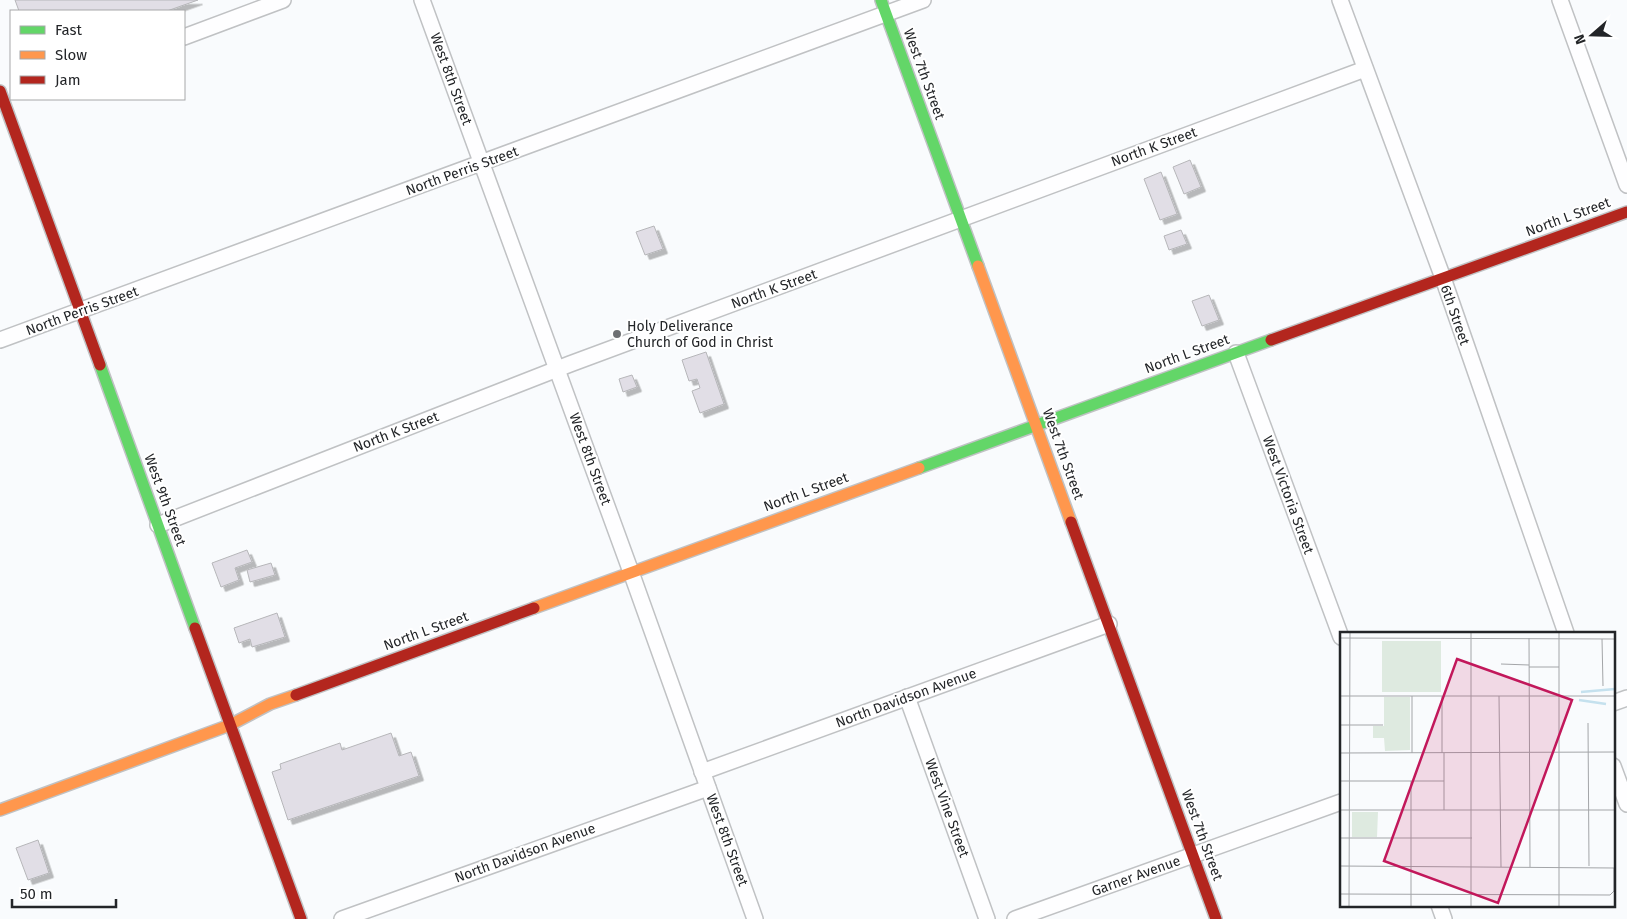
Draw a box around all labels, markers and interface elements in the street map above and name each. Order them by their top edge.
legend [10,10,185,100]
north arrow [1567,10,1617,60]
text: Fast [55,21,82,39]
street label: West 7th Street [900,26,949,123]
street label: West 8th Street [426,31,476,128]
text: N [1571,32,1590,47]
text: Slow [55,46,87,64]
text: Jam [55,71,81,89]
street label: North K Street [1109,123,1200,170]
street label: North Perris Street [403,142,521,199]
street label: North L Street [1523,194,1614,240]
street label: North K Street [729,265,820,312]
street label: North Perris Street [23,282,141,339]
street label: 6th Street [1437,283,1474,348]
place label: Holy Deliverance Church of God in Christ [627,318,774,351]
marker: Holy Deliverance Church of God in Christ [611,328,623,340]
street label: North L Street [1142,331,1233,377]
street label: West 7th Street [1039,406,1088,503]
street label: North K Street [351,408,442,456]
street label: West 8th Street [565,411,615,508]
street label: West Victoria Street [1259,434,1318,557]
street label: West 9th Street [140,452,190,549]
street label: North L Street [761,469,852,515]
street label: North L Street [381,608,472,654]
inset map [1340,632,1614,906]
street label: North Davidson Avenue [833,665,979,731]
street label: West Vine Street [921,756,973,860]
street label: West 7th Street [1178,787,1227,884]
street label: West 8th Street [702,792,752,889]
street label: North Davidson Avenue [452,820,598,886]
street label: Garner Avenue [1089,852,1183,900]
scale bar [12,876,116,908]
text: 50 m [20,885,53,903]

